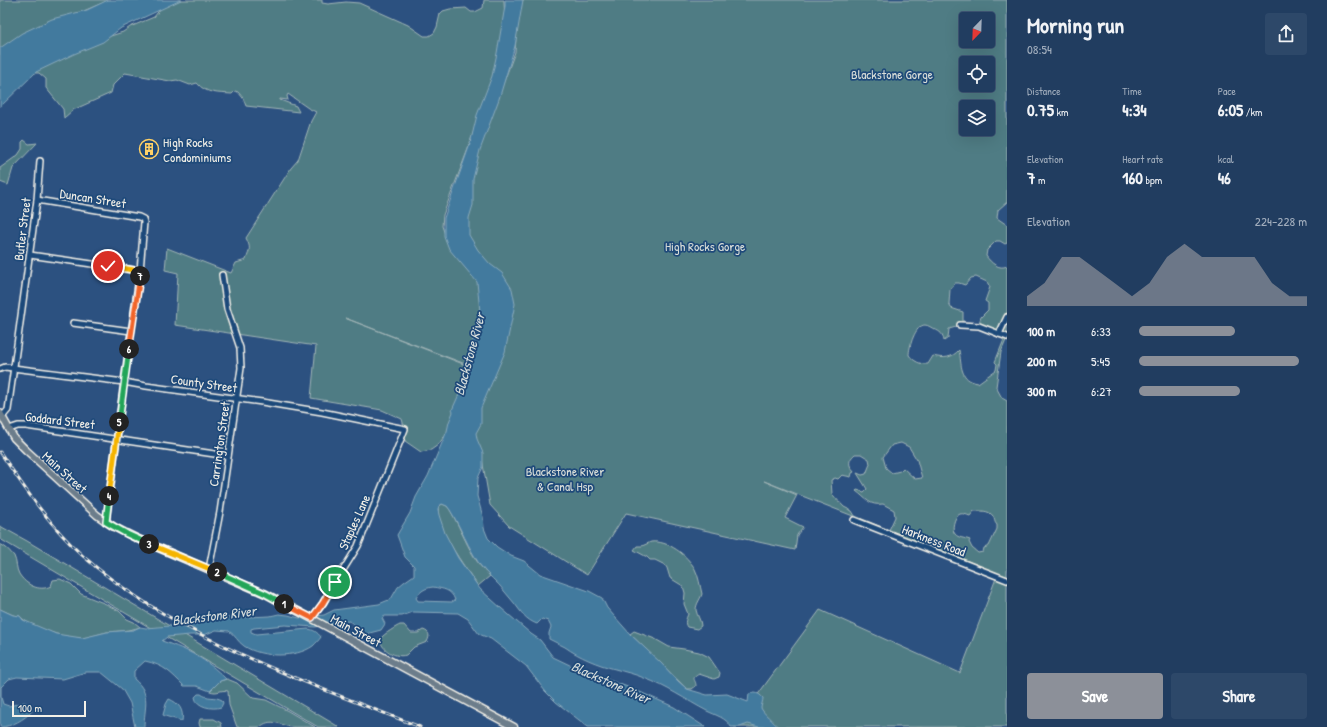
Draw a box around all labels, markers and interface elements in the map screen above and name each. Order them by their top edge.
text: Morning run [1027,10,1124,40]
north arrow [959,12,995,48]
map controls [959,12,995,136]
button: share [1265,13,1307,55]
text: 08:54 [1027,40,1052,58]
button: locate [959,56,995,92]
park label: Blackstone Gorge [851,65,933,83]
text: Distance [1027,84,1061,98]
text: Time [1122,84,1142,98]
text: Pace [1218,84,1236,98]
text: 0.75 [1027,98,1054,121]
text: 4:34 [1122,98,1147,121]
text: 6:05 [1218,98,1243,121]
button: layers [959,100,995,136]
text: km [1054,105,1068,119]
text: /km [1243,105,1262,119]
place label: High Rocks Condominiums [163,133,231,166]
building icon: High Rocks Condominiums [138,138,160,160]
text: Elevation [1027,152,1064,166]
text: Heart rate [1122,152,1163,166]
text: kcal [1218,152,1234,166]
text: 7 [1027,166,1035,189]
text: 160 [1122,166,1143,189]
text: 46 [1218,166,1231,189]
text: m [1035,173,1045,187]
text: bpm [1143,173,1162,187]
street label: Duncan Street [59,184,128,212]
street label: Butler Street [9,196,35,261]
text: Elevation [1027,212,1070,230]
text: 224–228 m [1255,212,1307,230]
park label: High Rocks Gorge [665,237,745,255]
pin [91,249,125,283]
icon: check [97,255,119,277]
pin: 7 [130,266,150,286]
text: 7 [137,269,143,283]
water label: Blackstone River [449,309,490,397]
text: 100 m [1027,322,1055,340]
text: 6:33 [1091,322,1111,340]
pin: 6 [119,339,139,359]
text: 6 [127,342,131,356]
text: 200 m [1027,352,1057,370]
text: 5:45 [1091,352,1110,370]
street label: County Street [170,369,239,397]
text: 300 m [1027,382,1056,400]
text: 6:27 [1091,382,1112,400]
street label: Carrington Street [204,400,234,488]
street label: Goddard Street [24,407,96,433]
pin: 5 [109,412,129,432]
text: 5 [117,415,121,429]
street label: Main Street [39,447,92,497]
park label: Blackstone River & Canal Hsp [526,462,604,495]
pin: 4 [99,486,119,506]
text: 4 [107,489,111,503]
street label: Staples Lane [334,492,374,552]
street label: Harkness Road [900,520,968,560]
pin: 3 [139,534,159,554]
text: 3 [147,537,151,551]
pin: 2 [207,562,227,582]
text: 2 [214,565,220,579]
pin [318,565,352,599]
icon: arrive [324,571,346,593]
pin: 1 [274,594,294,614]
text: 1 [282,597,286,611]
water label: Blackstone River [171,600,259,630]
street label: Main Street [328,609,385,651]
water label: Blackstone River [569,656,655,709]
button: Save [1027,673,1163,719]
button: Share [1171,673,1307,719]
scale bar [12,699,86,718]
text: 100 m [18,701,42,715]

